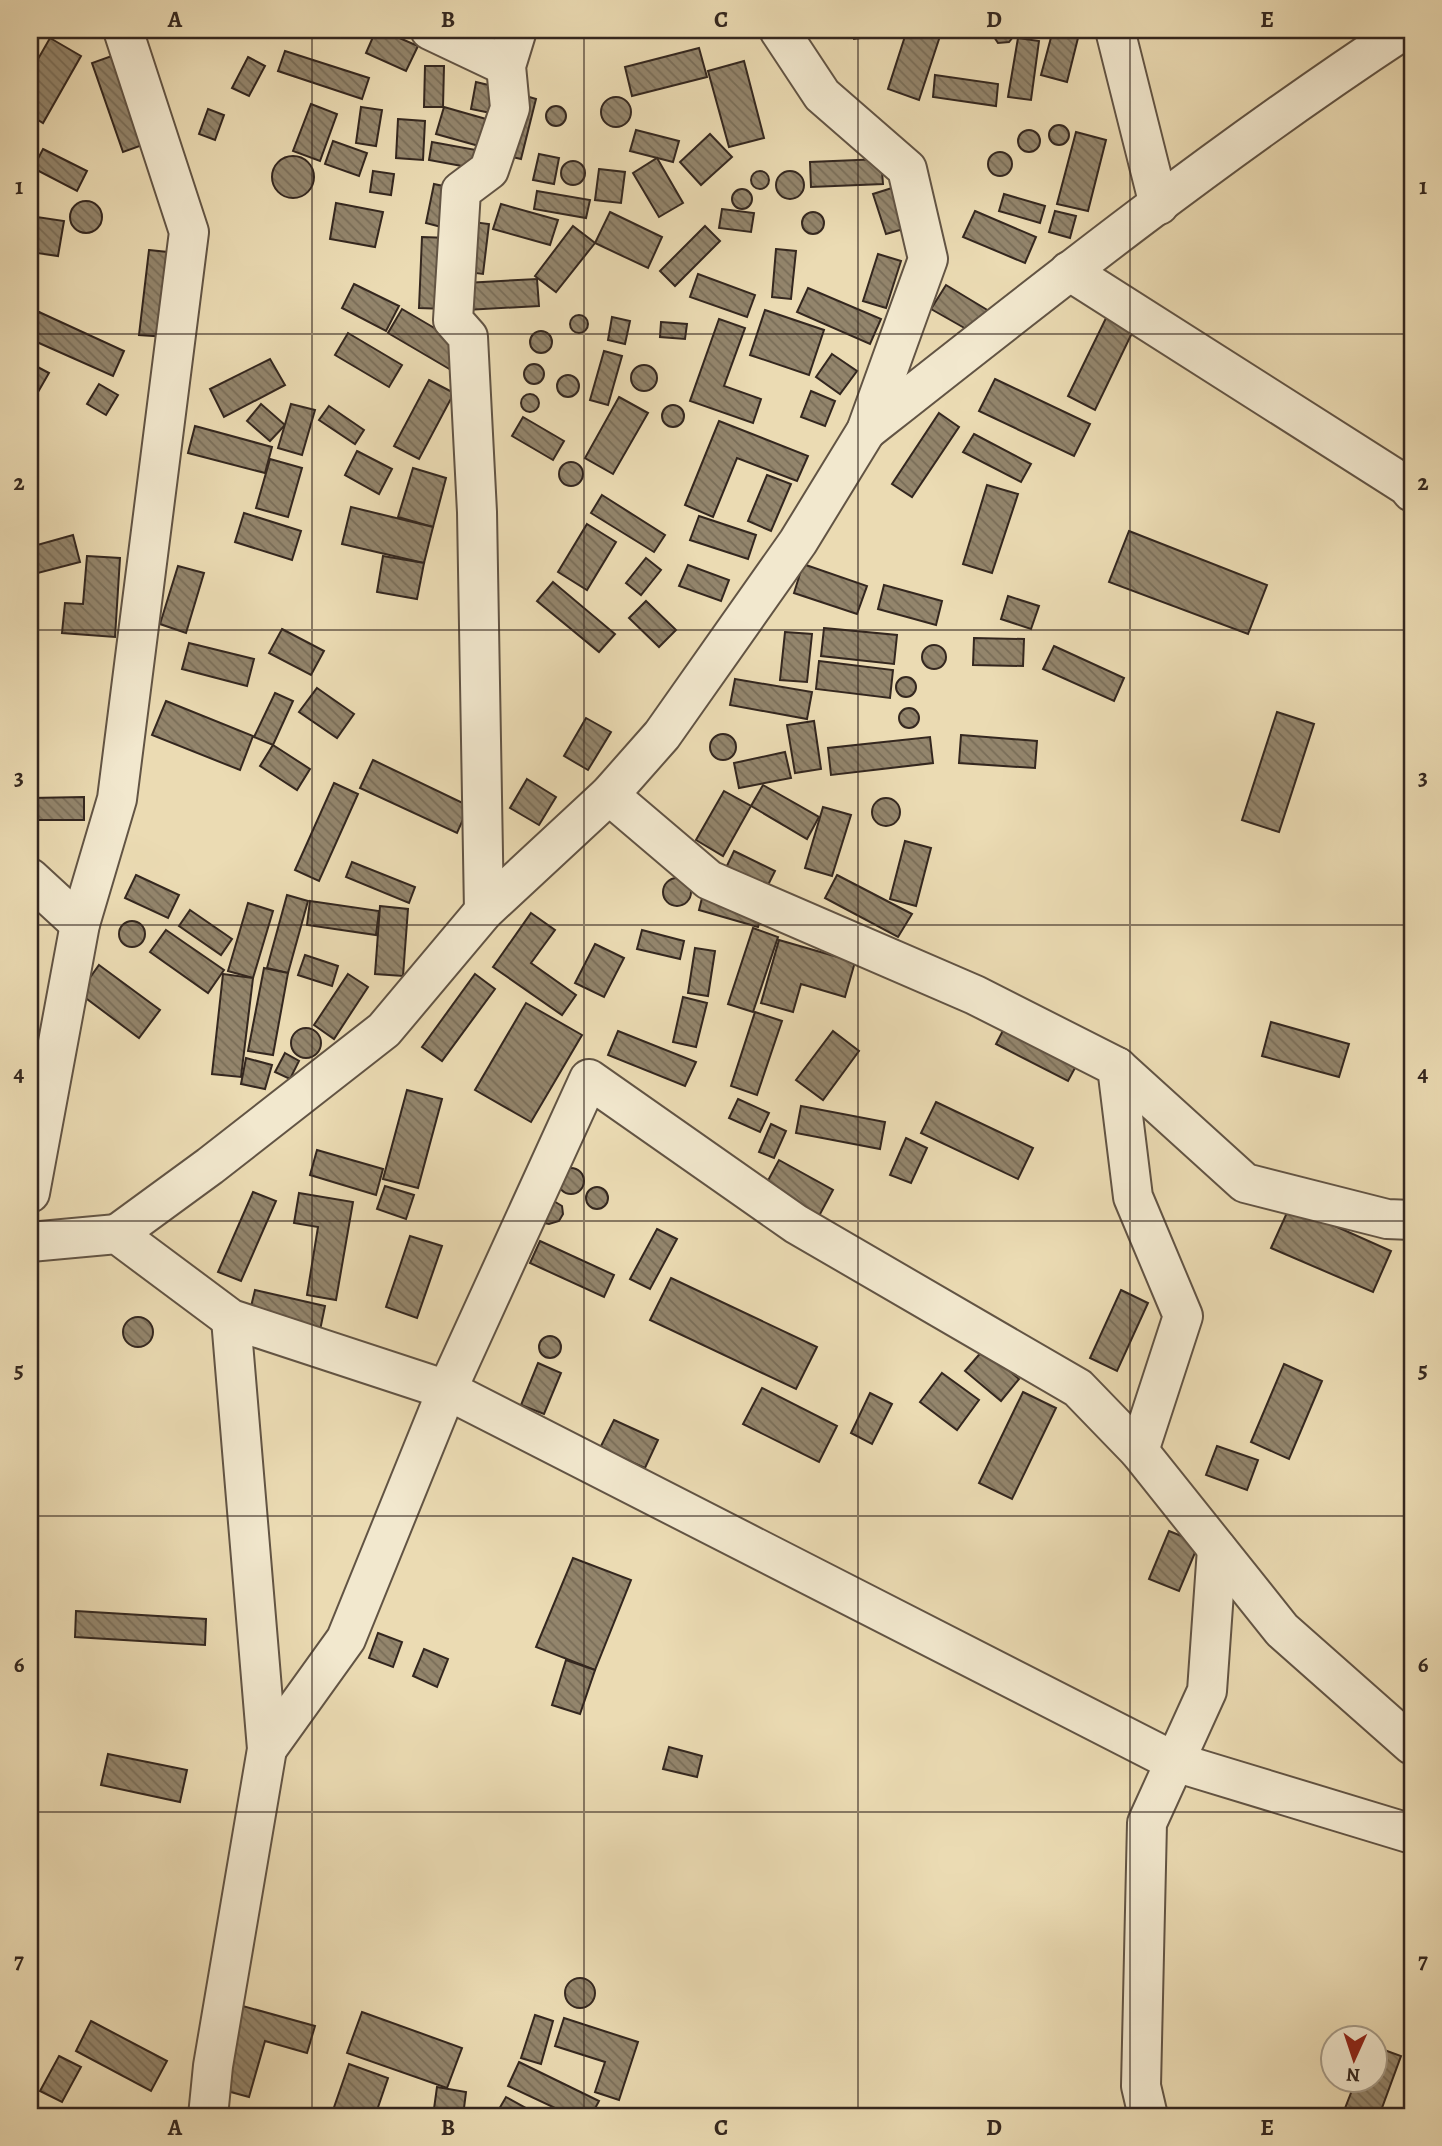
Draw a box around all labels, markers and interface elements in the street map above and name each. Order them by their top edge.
text: A [167,4,183,35]
text: B [441,4,455,35]
text: C [714,4,728,35]
text: D [986,4,1002,35]
text: E [1260,4,1274,35]
text: 1 [15,171,23,202]
text: 1 [1419,171,1427,202]
text: 2 [13,467,25,498]
text: 2 [1417,467,1429,498]
text: 3 [14,762,24,793]
text: 3 [1418,762,1428,793]
text: 4 [14,1058,25,1089]
text: 4 [1418,1058,1429,1089]
text: 5 [14,1354,24,1385]
text: 5 [1418,1354,1428,1385]
text: 6 [14,1649,25,1680]
text: 6 [1418,1649,1429,1680]
text: 7 [14,1945,24,1976]
text: 7 [1418,1945,1428,1976]
north arrow [1320,2024,1390,2094]
text: N [1345,2062,1361,2088]
text: A [167,2112,183,2143]
text: B [441,2112,455,2143]
text: C [714,2112,728,2143]
text: D [986,2112,1002,2143]
text: E [1260,2112,1274,2143]

